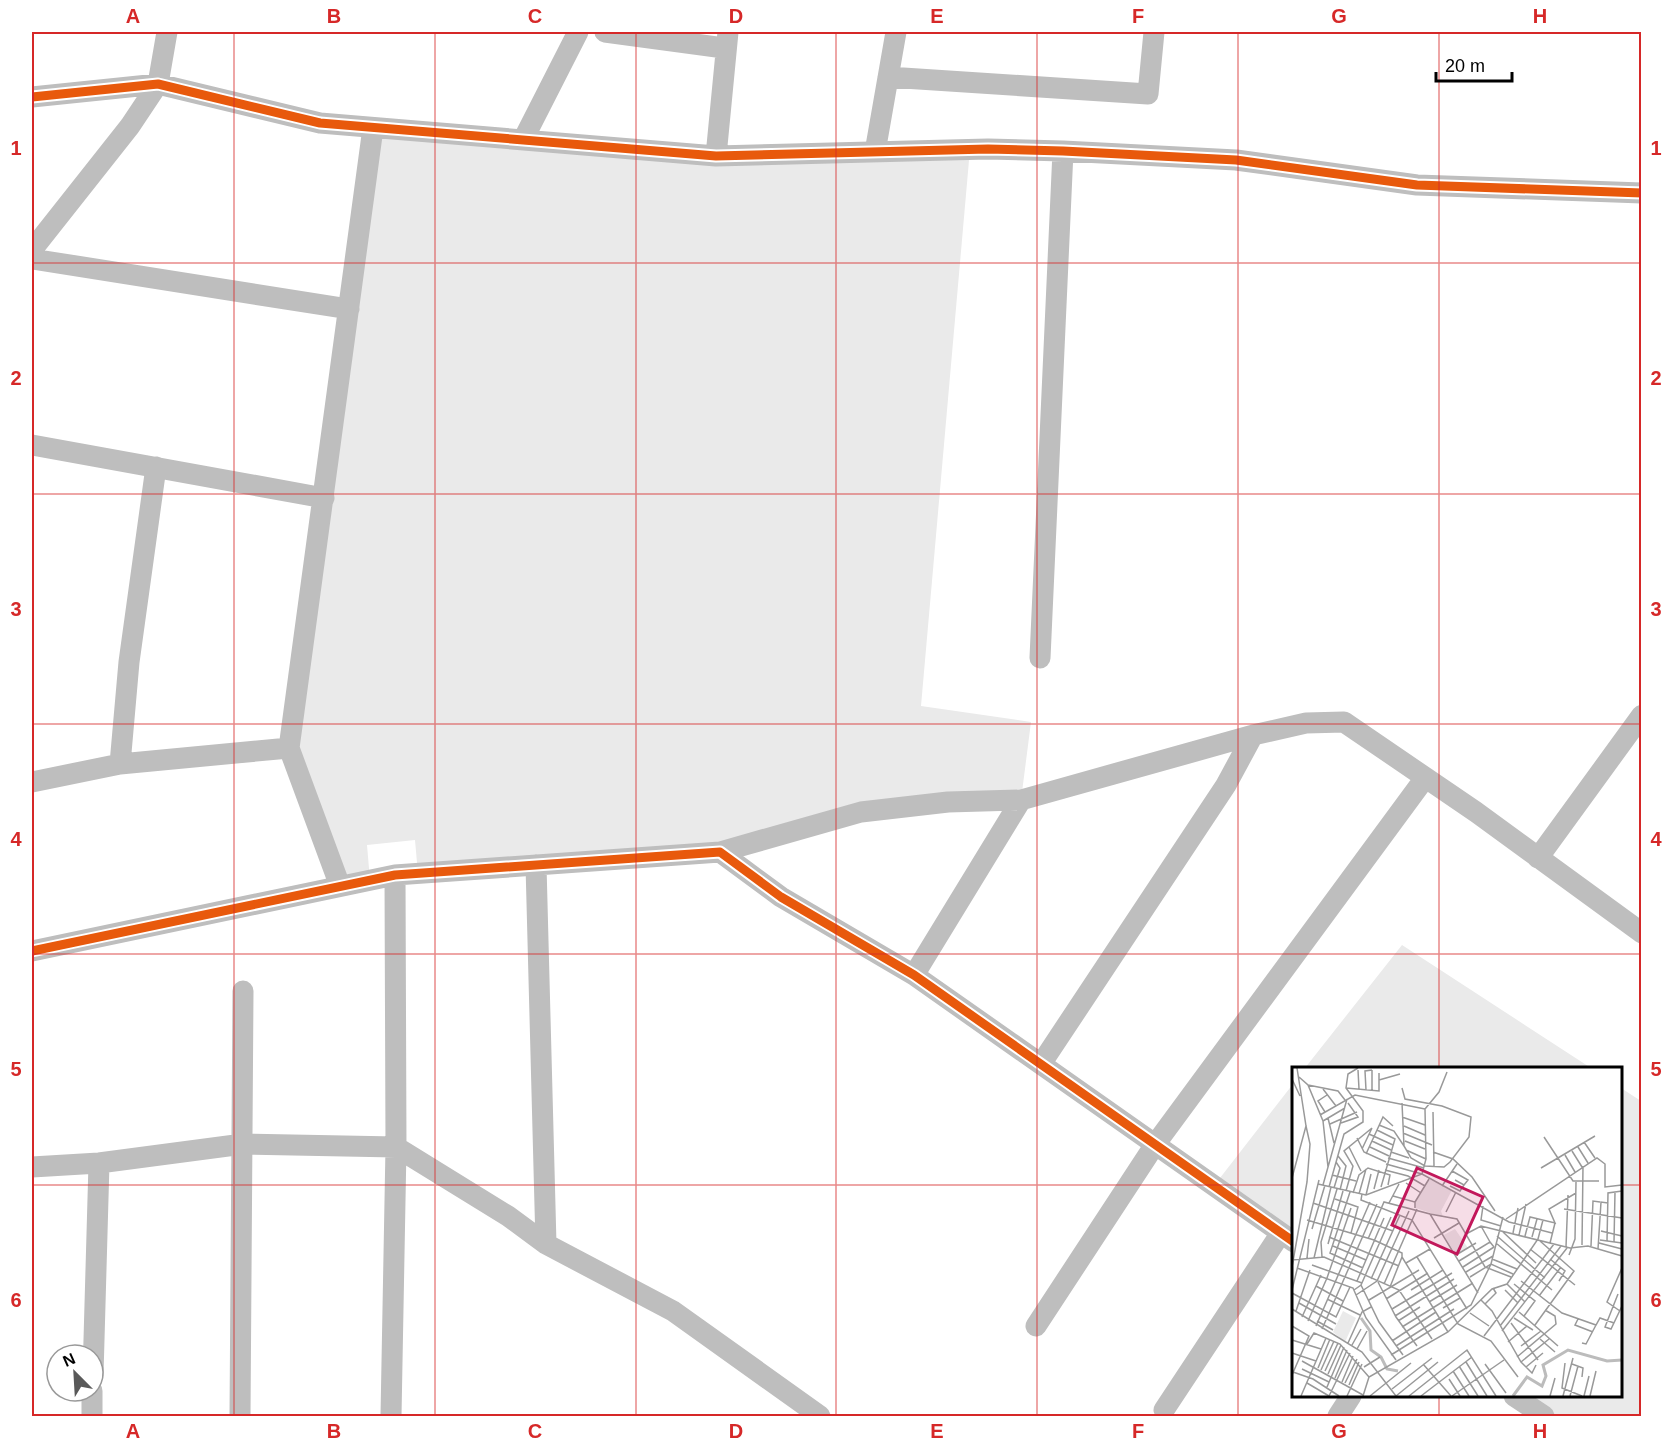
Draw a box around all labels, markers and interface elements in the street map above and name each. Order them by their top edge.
text: A [126,5,140,27]
text: B [327,5,341,27]
text: C [528,5,542,27]
text: D [729,5,743,27]
text: E [930,5,944,27]
text: F [1132,5,1144,27]
text: G [1331,5,1347,27]
text: H [1533,5,1547,27]
scale bar [1436,45,1512,83]
text: 20 m [1445,56,1485,76]
text: 1 [10,137,22,159]
text: 1 [1650,137,1662,159]
text: 2 [10,367,22,389]
text: 2 [1650,367,1662,389]
text: 3 [10,598,22,620]
text: 3 [1650,598,1662,620]
text: 4 [10,828,22,850]
text: 4 [1650,828,1662,850]
text: 5 [10,1058,22,1080]
text: 5 [1650,1058,1662,1080]
inset map [1292,1067,1622,1397]
text: 6 [10,1289,22,1311]
text: 6 [1650,1289,1662,1311]
north arrow [45,1343,105,1403]
text: N [60,1350,78,1370]
text: A [126,1420,140,1442]
text: B [327,1420,341,1442]
text: C [528,1420,542,1442]
text: D [729,1420,743,1442]
text: E [930,1420,944,1442]
text: F [1132,1420,1144,1442]
text: G [1331,1420,1347,1442]
text: H [1533,1420,1547,1442]

